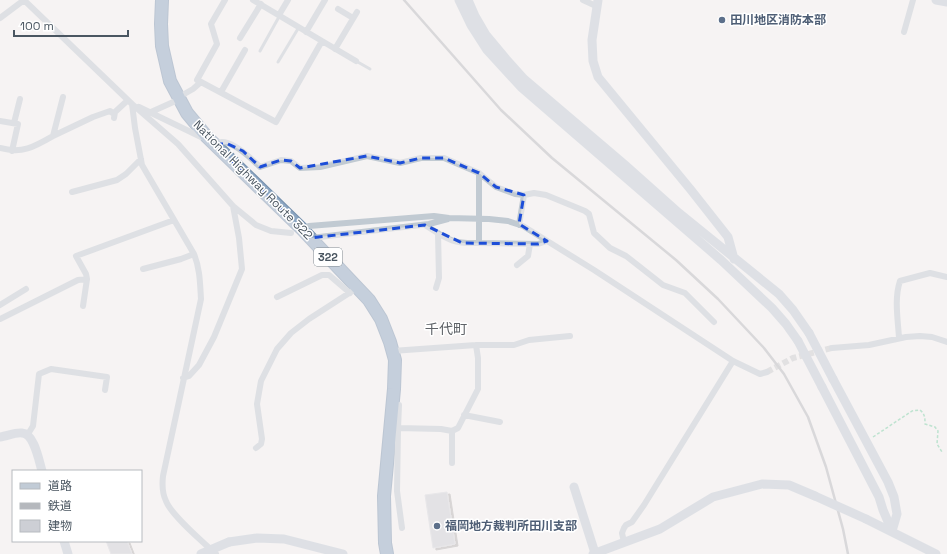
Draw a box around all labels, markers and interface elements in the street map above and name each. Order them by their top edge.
scale bar [14,12,128,38]
place label: 田川地区消防本部 [730,12,826,28]
marker: 田川地区消防本部 [717,15,727,25]
text: 100 m [20,18,54,34]
street label: National Highway Route 322 [190,117,316,243]
road number: 322 [314,248,342,266]
district label: 千代町 [425,320,467,338]
legend [12,470,142,542]
text: 道路 [48,478,72,494]
text: 鉄道 [48,498,72,514]
text: 建物 [48,518,72,534]
place label: 福岡地方裁判所田川支部 [445,518,577,534]
marker: 福岡地方裁判所田川支部 [432,521,442,531]

